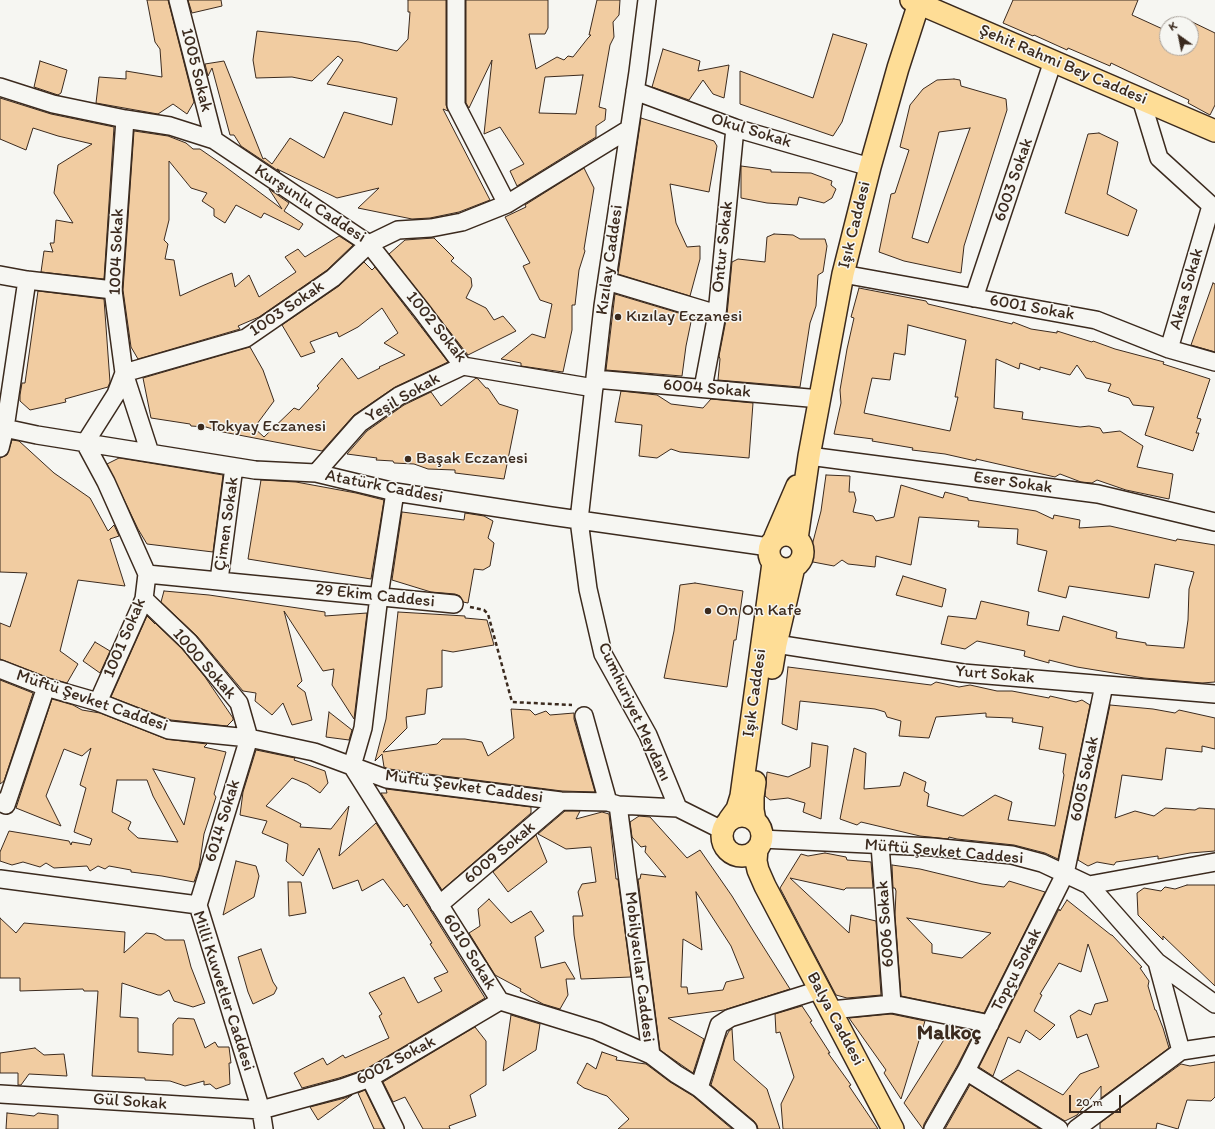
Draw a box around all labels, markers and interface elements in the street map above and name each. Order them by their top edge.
north arrow [1159,16,1199,56]
text: K [1166,19,1179,34]
street label: Şehit Rahmi Bey Caddesi [976,20,1150,110]
street label: 1005 Sokak [176,26,216,114]
street label: Okul Sokak [708,109,794,153]
street label: 6003 Sokak [990,135,1038,225]
street label: Kurşunlu Caddesi [250,160,370,248]
street label: Işık Caddesi [834,179,876,271]
street label: Ontur Sokak [708,200,738,294]
street label: Kızılay Caddesi [592,204,628,316]
street label: 1004 Sokak [105,208,129,296]
street label: Aksa Sokak [1166,246,1208,332]
street label: 1003 Sokak [246,276,328,342]
street label: 1002 Sokak [401,287,471,367]
street label: 6001 Sokak [988,291,1076,325]
place label: Kızılay Eczanesi [626,307,742,327]
marker: Kızılay Eczanesi [613,312,623,322]
street label: Yeşil Sokak [362,369,444,427]
street label: 6004 Sokak [662,375,752,403]
place label: Tokyay Eczanesi [209,417,326,437]
marker: Tokyay Eczanesi [196,422,206,432]
place label: Başak Eczanesi [416,449,528,469]
marker: Başak Eczanesi [403,454,413,464]
street label: Atatürk Caddesi [323,466,445,508]
street label: Eser Sokak [972,467,1054,499]
street label: Çimen Sokak [210,476,244,572]
street label: 29 Ekim Caddesi [314,580,436,612]
street label: 1001 Sokak [99,595,151,681]
place label: On On Kafe [716,601,802,621]
marker: On On Kafe [703,606,713,616]
street label: 1000 Sokak [168,624,240,704]
street label: Cumhuriyet Meydanı [593,639,675,785]
street label: Işık Caddesi [739,647,771,739]
street label: Yurt Sokak [955,661,1035,689]
street label: Müftü Şevket Caddesi [13,665,171,737]
street label: 6005 Sokak [1066,734,1104,824]
street label: Müftü Şevket Caddesi [384,766,544,808]
street label: 6014 Sokak [201,777,245,865]
street label: 6009 Sokak [460,817,540,889]
street label: Müftü Şevket Caddesi [864,835,1024,869]
street label: 6006 Sokak [873,880,899,968]
street label: Mobilyacılar Caddesi [620,891,658,1043]
street label: Milli Kuvvetler Caddesi [187,908,259,1074]
street label: 6010 Sokak [438,910,500,994]
street label: Topçu Sokak [987,925,1047,1015]
street label: Balya Caddesi [802,969,868,1069]
district label: Malkoç [917,1021,981,1047]
street label: 6002 Sokak [353,1032,439,1090]
scale bar [1071,1087,1123,1113]
street label: Gül Sokak [92,1089,168,1115]
text: 20 m [1076,1095,1103,1109]

